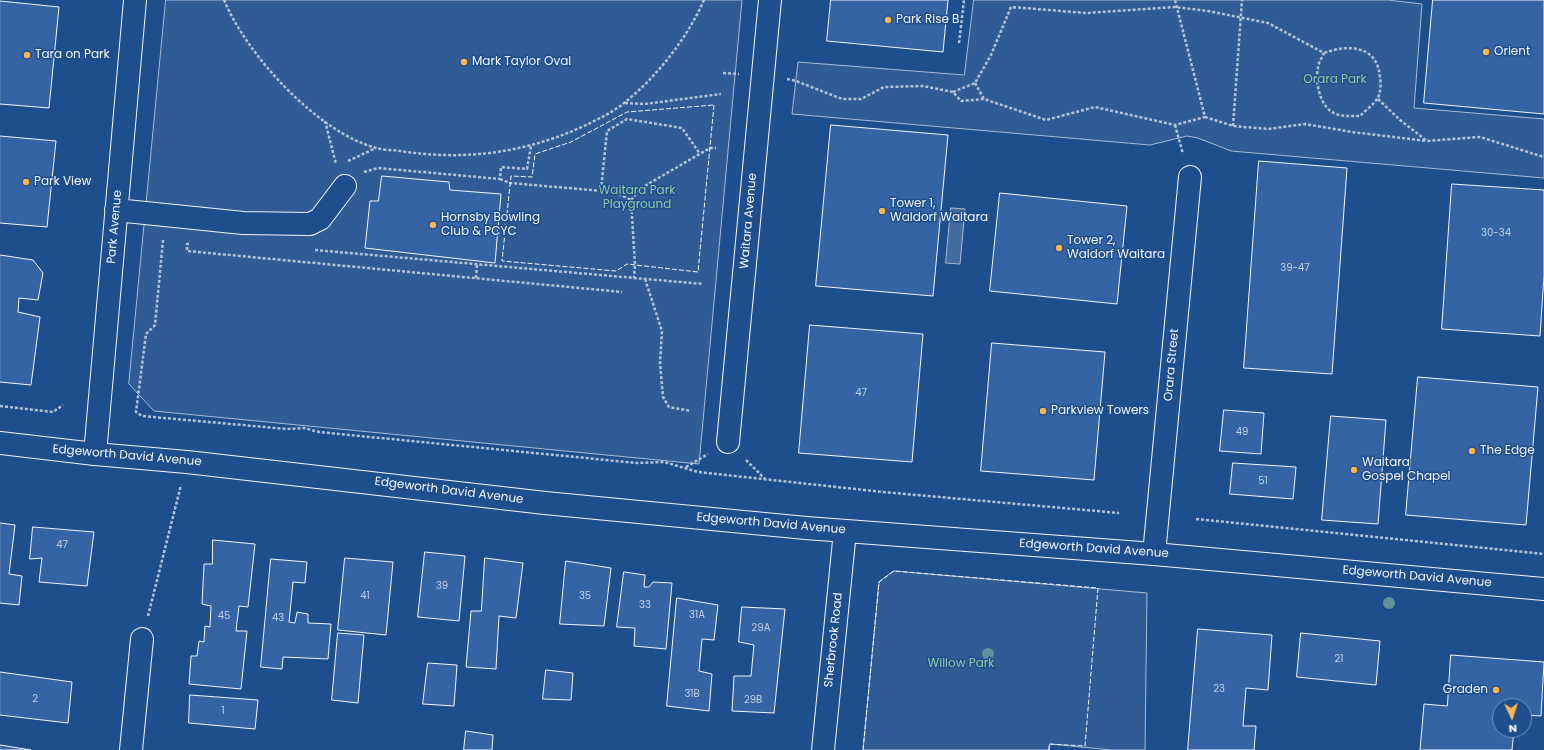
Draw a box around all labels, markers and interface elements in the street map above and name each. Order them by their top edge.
place label: Park Rise B [896,13,959,27]
marker: Park Rise B [883,15,893,25]
place label: Orient [1494,45,1530,59]
marker: Orient [1481,47,1491,57]
place label: Tara on Park [35,48,110,62]
marker: Tara on Park [22,50,32,60]
place label: Mark Taylor Oval [472,55,571,69]
marker: Mark Taylor Oval [459,57,469,67]
park label: Orara Park [1303,73,1367,87]
street label: Waitara Avenue [738,173,760,269]
place label: Park View [34,175,91,189]
marker: Park View [21,177,31,187]
park label: Waitara Park Playground [599,184,675,212]
street label: Park Avenue [105,190,125,264]
place label: Tower 1, Waldorf Waitara [890,197,988,225]
marker: Tower 1, Waldorf Waitara [877,206,887,216]
place label: Hornsby Bowling Club & PCYC [441,211,540,239]
marker: Hornsby Bowling Club & PCYC [428,220,438,230]
house number: 30-34 [1481,227,1511,239]
place label: Tower 2, Waldorf Waitara [1067,234,1165,262]
marker: Tower 2, Waldorf Waitara [1054,243,1064,253]
house number: 39-47 [1280,262,1310,274]
street label: Orara Street [1162,328,1182,402]
house number: 47 [855,387,867,399]
place label: Parkview Towers [1051,404,1149,418]
marker: Parkview Towers [1038,406,1048,416]
house number: 49 [1236,426,1248,438]
street label: Edgeworth David Avenue [52,442,202,470]
place label: The Edge [1480,444,1535,458]
marker: The Edge [1467,446,1477,456]
place label: Waitara Gospel Chapel [1362,456,1451,484]
marker: Waitara Gospel Chapel [1349,465,1359,475]
street label: Edgeworth David Avenue [374,475,524,507]
house number: 51 [1258,475,1268,487]
street label: Edgeworth David Avenue [696,510,846,538]
street label: Edgeworth David Avenue [1019,537,1169,561]
house number: 47 [56,539,68,551]
street label: Edgeworth David Avenue [1342,563,1492,591]
house number: 39 [436,580,448,592]
house number: 41 [360,590,370,602]
house number: 35 [579,590,591,602]
street label: Sherbrook Road [822,592,846,688]
house number: 33 [639,599,651,611]
house number: 31A [689,609,705,621]
house number: 45 [218,610,230,622]
house number: 43 [272,612,284,624]
house number: 29A [752,622,770,634]
house number: 21 [1335,653,1343,665]
park label: Willow Park [927,657,995,671]
house number: 23 [1213,683,1225,695]
place label: Graden [1443,683,1488,697]
marker: Graden [1491,685,1501,695]
house number: 31B [684,688,700,700]
house number: 2 [32,693,38,705]
house number: 29B [744,694,762,706]
north arrow [1492,698,1532,738]
house number: 1 [221,705,225,717]
text: N [1508,721,1517,737]

